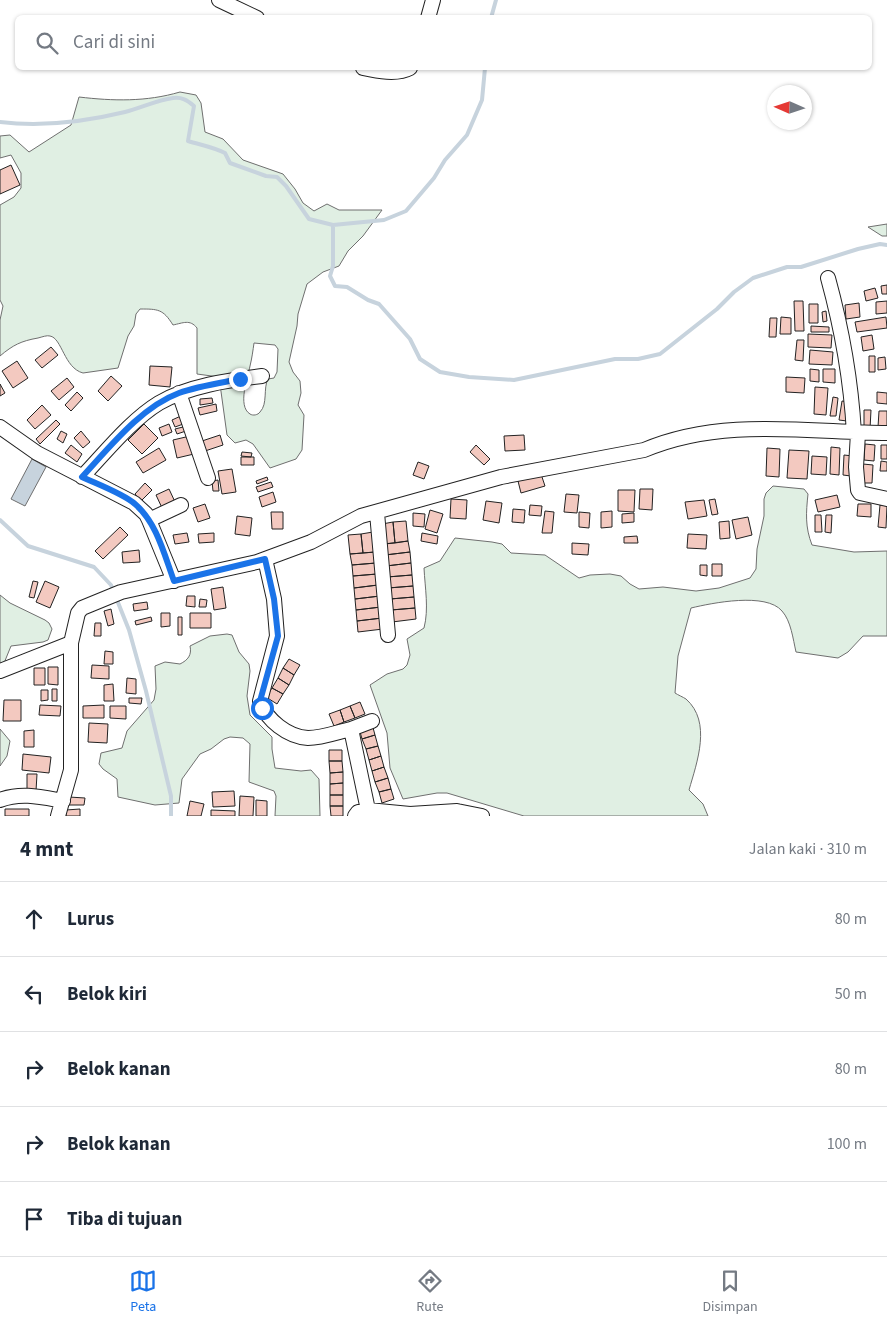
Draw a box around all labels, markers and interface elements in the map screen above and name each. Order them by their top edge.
search box [15,15,872,70]
icon: search [33,29,61,57]
text: Cari di sini [73,29,155,56]
north arrow [767,85,812,130]
route end [229,368,252,391]
route start [251,697,274,720]
text: 4 mnt [20,834,73,864]
text: Jalan kaki · 310 m [749,838,867,860]
icon: ahead [20,905,48,933]
text: Lurus [67,906,114,933]
text: 80 m [835,908,867,930]
icon: left [20,980,48,1008]
text: Belok kiri [67,981,147,1008]
text: 50 m [835,983,867,1005]
icon: right [20,1055,48,1083]
text: Belok kanan [67,1056,171,1083]
text: 80 m [835,1058,867,1080]
icon: right [20,1130,48,1158]
text: Belok kanan [67,1131,171,1158]
text: 100 m [827,1133,867,1155]
icon: arrive [20,1205,48,1233]
text: Tiba di tujuan [67,1206,182,1233]
tab: Peta [129,1267,157,1317]
tab: Rute [416,1267,444,1317]
tab: Disimpan [702,1267,758,1317]

